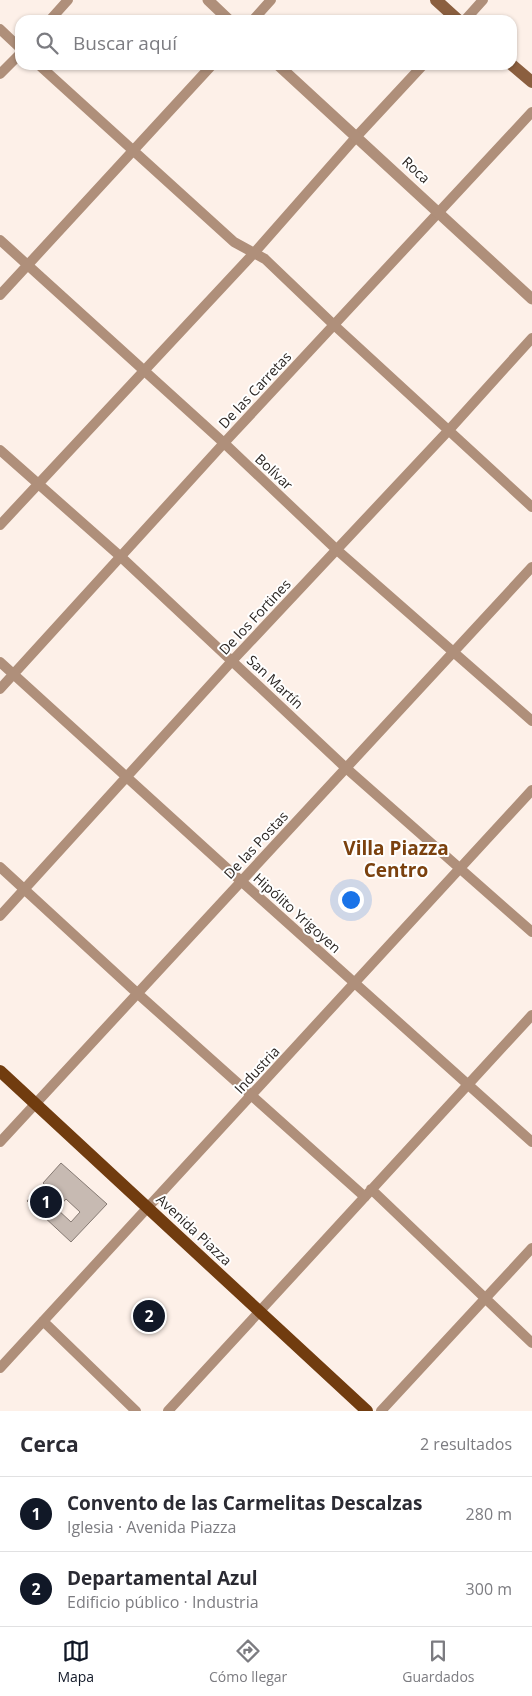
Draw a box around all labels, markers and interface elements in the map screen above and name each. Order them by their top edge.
search box [15,15,517,70]
icon: search [33,29,61,57]
text: Buscar aquí [73,30,177,56]
street label: Roca [398,152,434,187]
street label: De las Carretas [214,347,295,432]
street label: Bolívar [251,449,297,494]
street label: De los Fortines [215,574,295,659]
street label: San Martín [243,651,308,713]
street label: De las Postas [219,806,292,883]
district label: Villa Piazza Centro [343,835,449,883]
street label: Hipólito Yrigoyen [250,868,345,957]
your location [338,887,364,913]
street label: Industria [230,1042,283,1097]
pin: 1 [30,1183,62,1221]
street label: Avenida Piazza [153,1190,236,1269]
pin: 2 [133,1297,165,1335]
text: Cerca [20,1430,79,1458]
text: 2 resultados [420,1433,512,1455]
text: Convento de las Carmelitas Descalzas [67,1490,422,1516]
text: 1 [31,1503,41,1525]
text: 280 m [466,1503,512,1525]
text: Iglesia · Avenida Piazza [67,1516,236,1538]
text: Departamental Azul [67,1565,258,1591]
text: 2 [31,1578,41,1600]
text: 300 m [466,1578,512,1600]
text: Edificio público · Industria [67,1591,259,1613]
tab: Mapa [57,1637,94,1686]
tab: Cómo llegar [209,1637,287,1686]
tab: Guardados [402,1637,475,1686]

